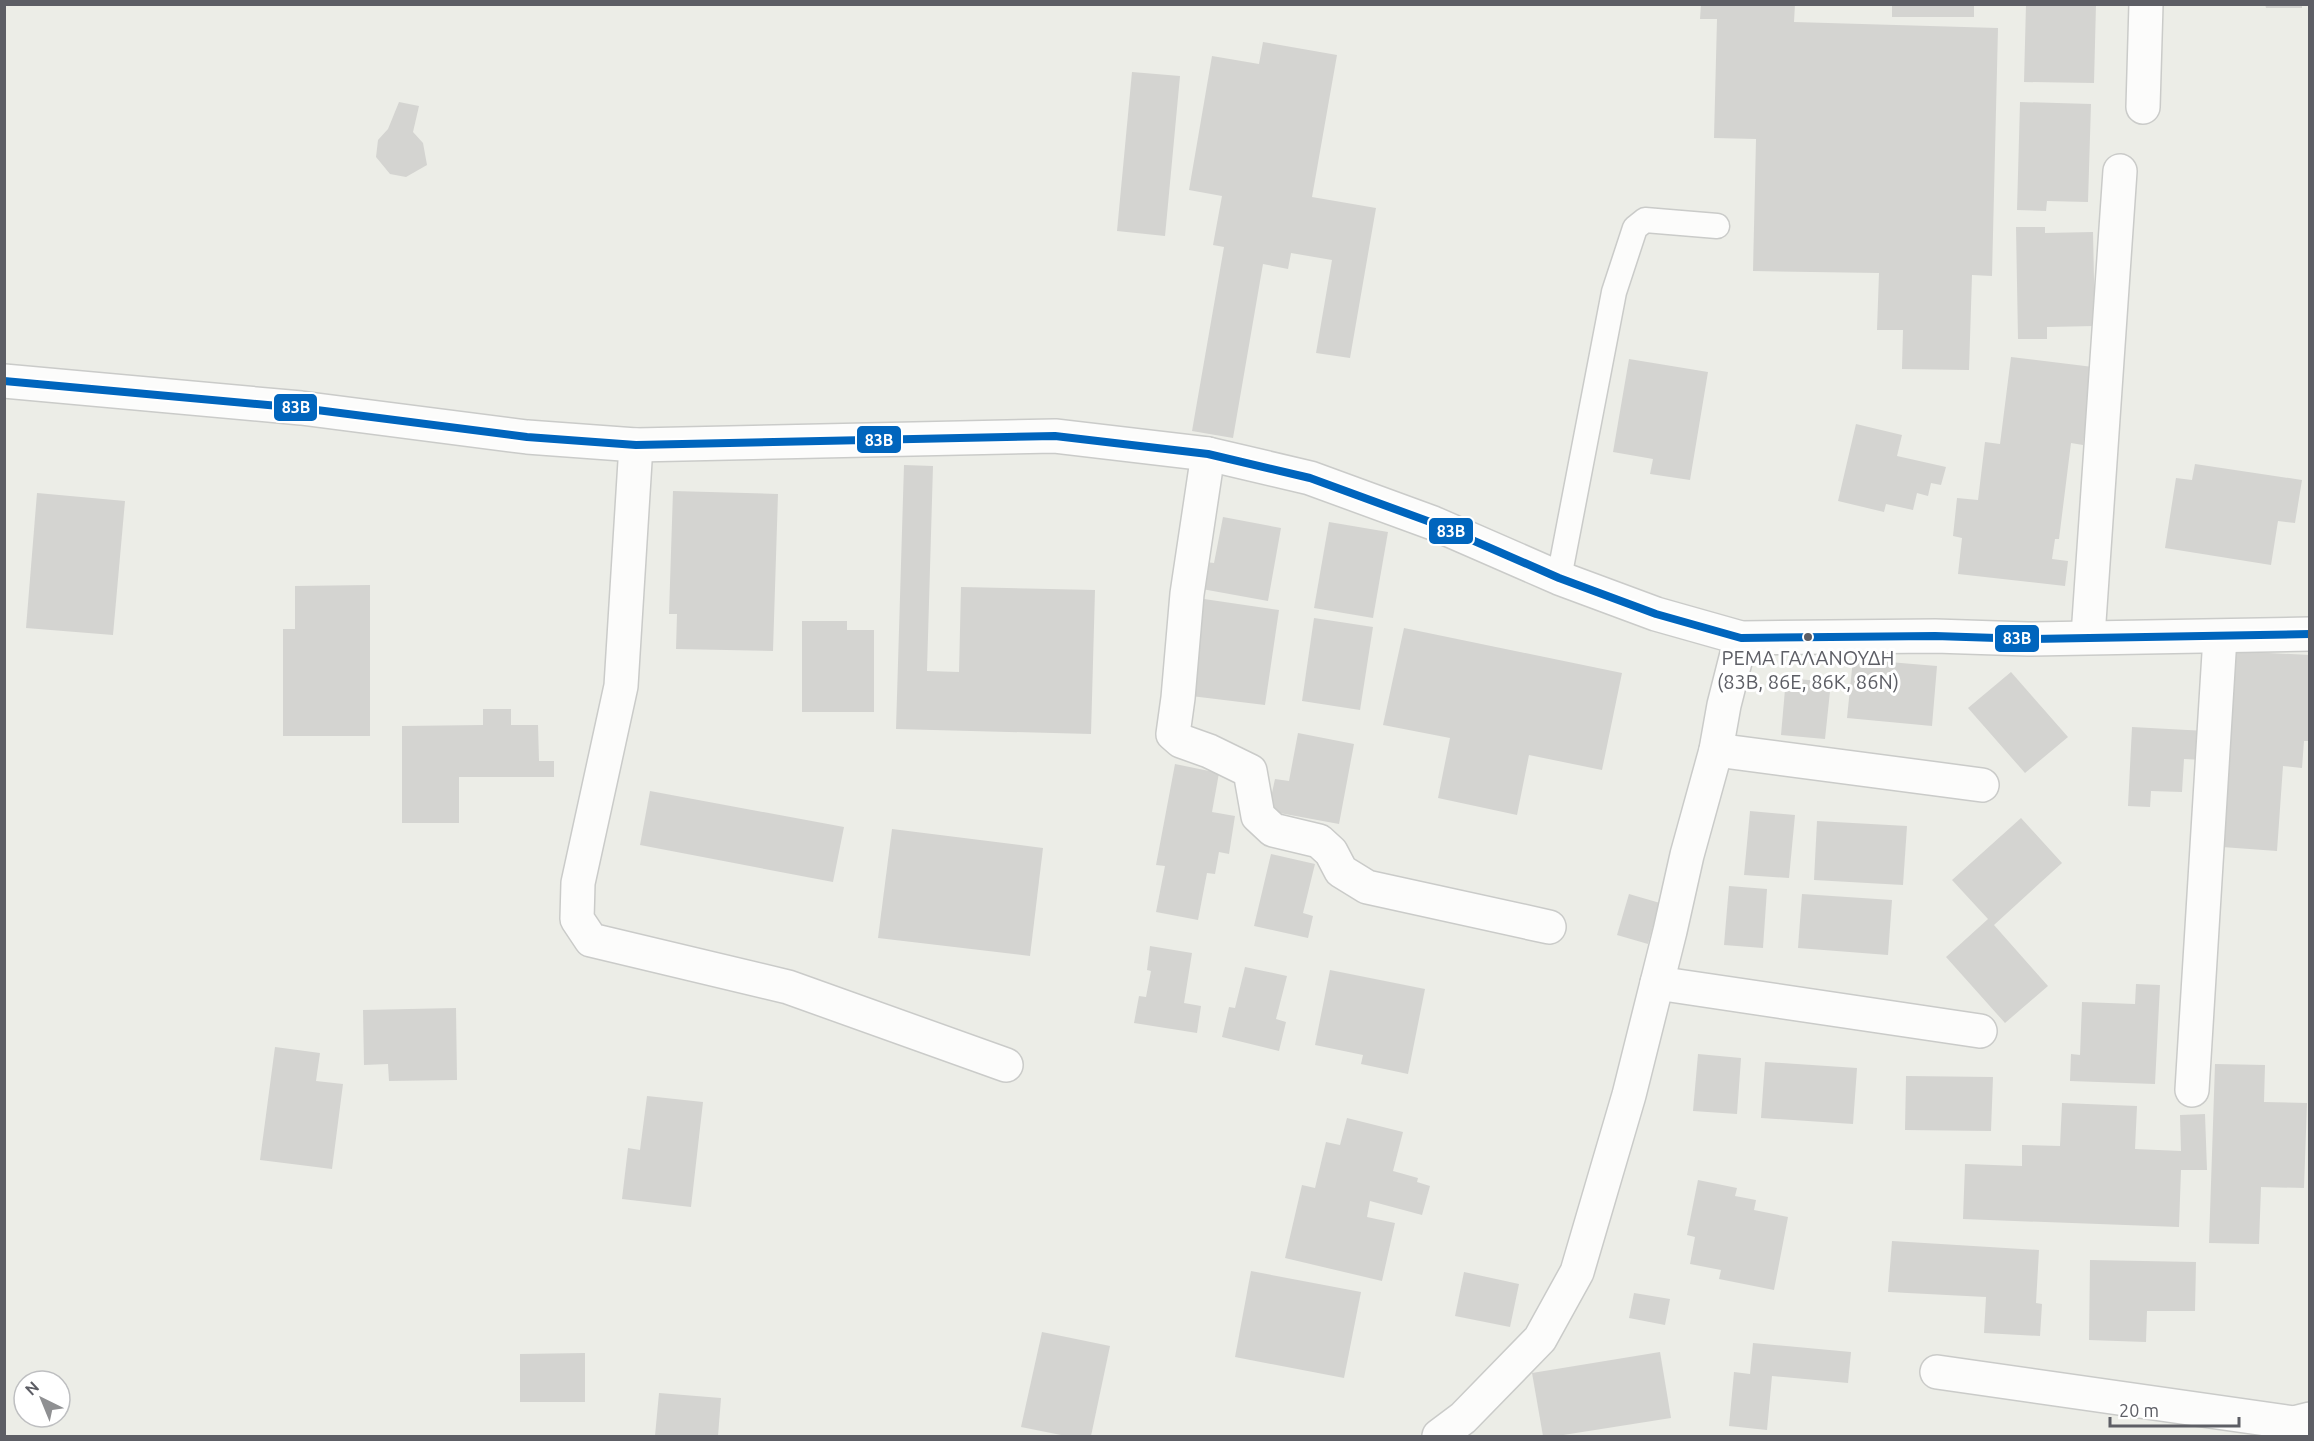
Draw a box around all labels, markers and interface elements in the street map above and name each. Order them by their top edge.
line badge: 83Β [273,393,318,422]
text: 83Β [282,398,310,416]
line badge: 83Β [856,425,902,454]
text: 83Β [865,431,893,449]
line badge: 83Β [1428,517,1474,545]
text: 83Β [1437,522,1465,540]
line badge: 83Β [1994,624,2040,653]
text: 83Β [2003,629,2031,647]
marker: ΡΕΜΑ ΓΑΛΑΝΟΥΔΗ (83Β, 86Ε, 86Κ, 86Ν) [1802,631,1814,643]
place label: ΡΕΜΑ ΓΑΛΑΝΟΥΔΗ (83Β, 86Ε, 86Κ, 86Ν) [1717,646,1899,693]
north arrow [12,1369,72,1429]
text: N [21,1377,42,1399]
scale bar [2110,1390,2239,1428]
text: 20 m [2119,1400,2159,1420]

